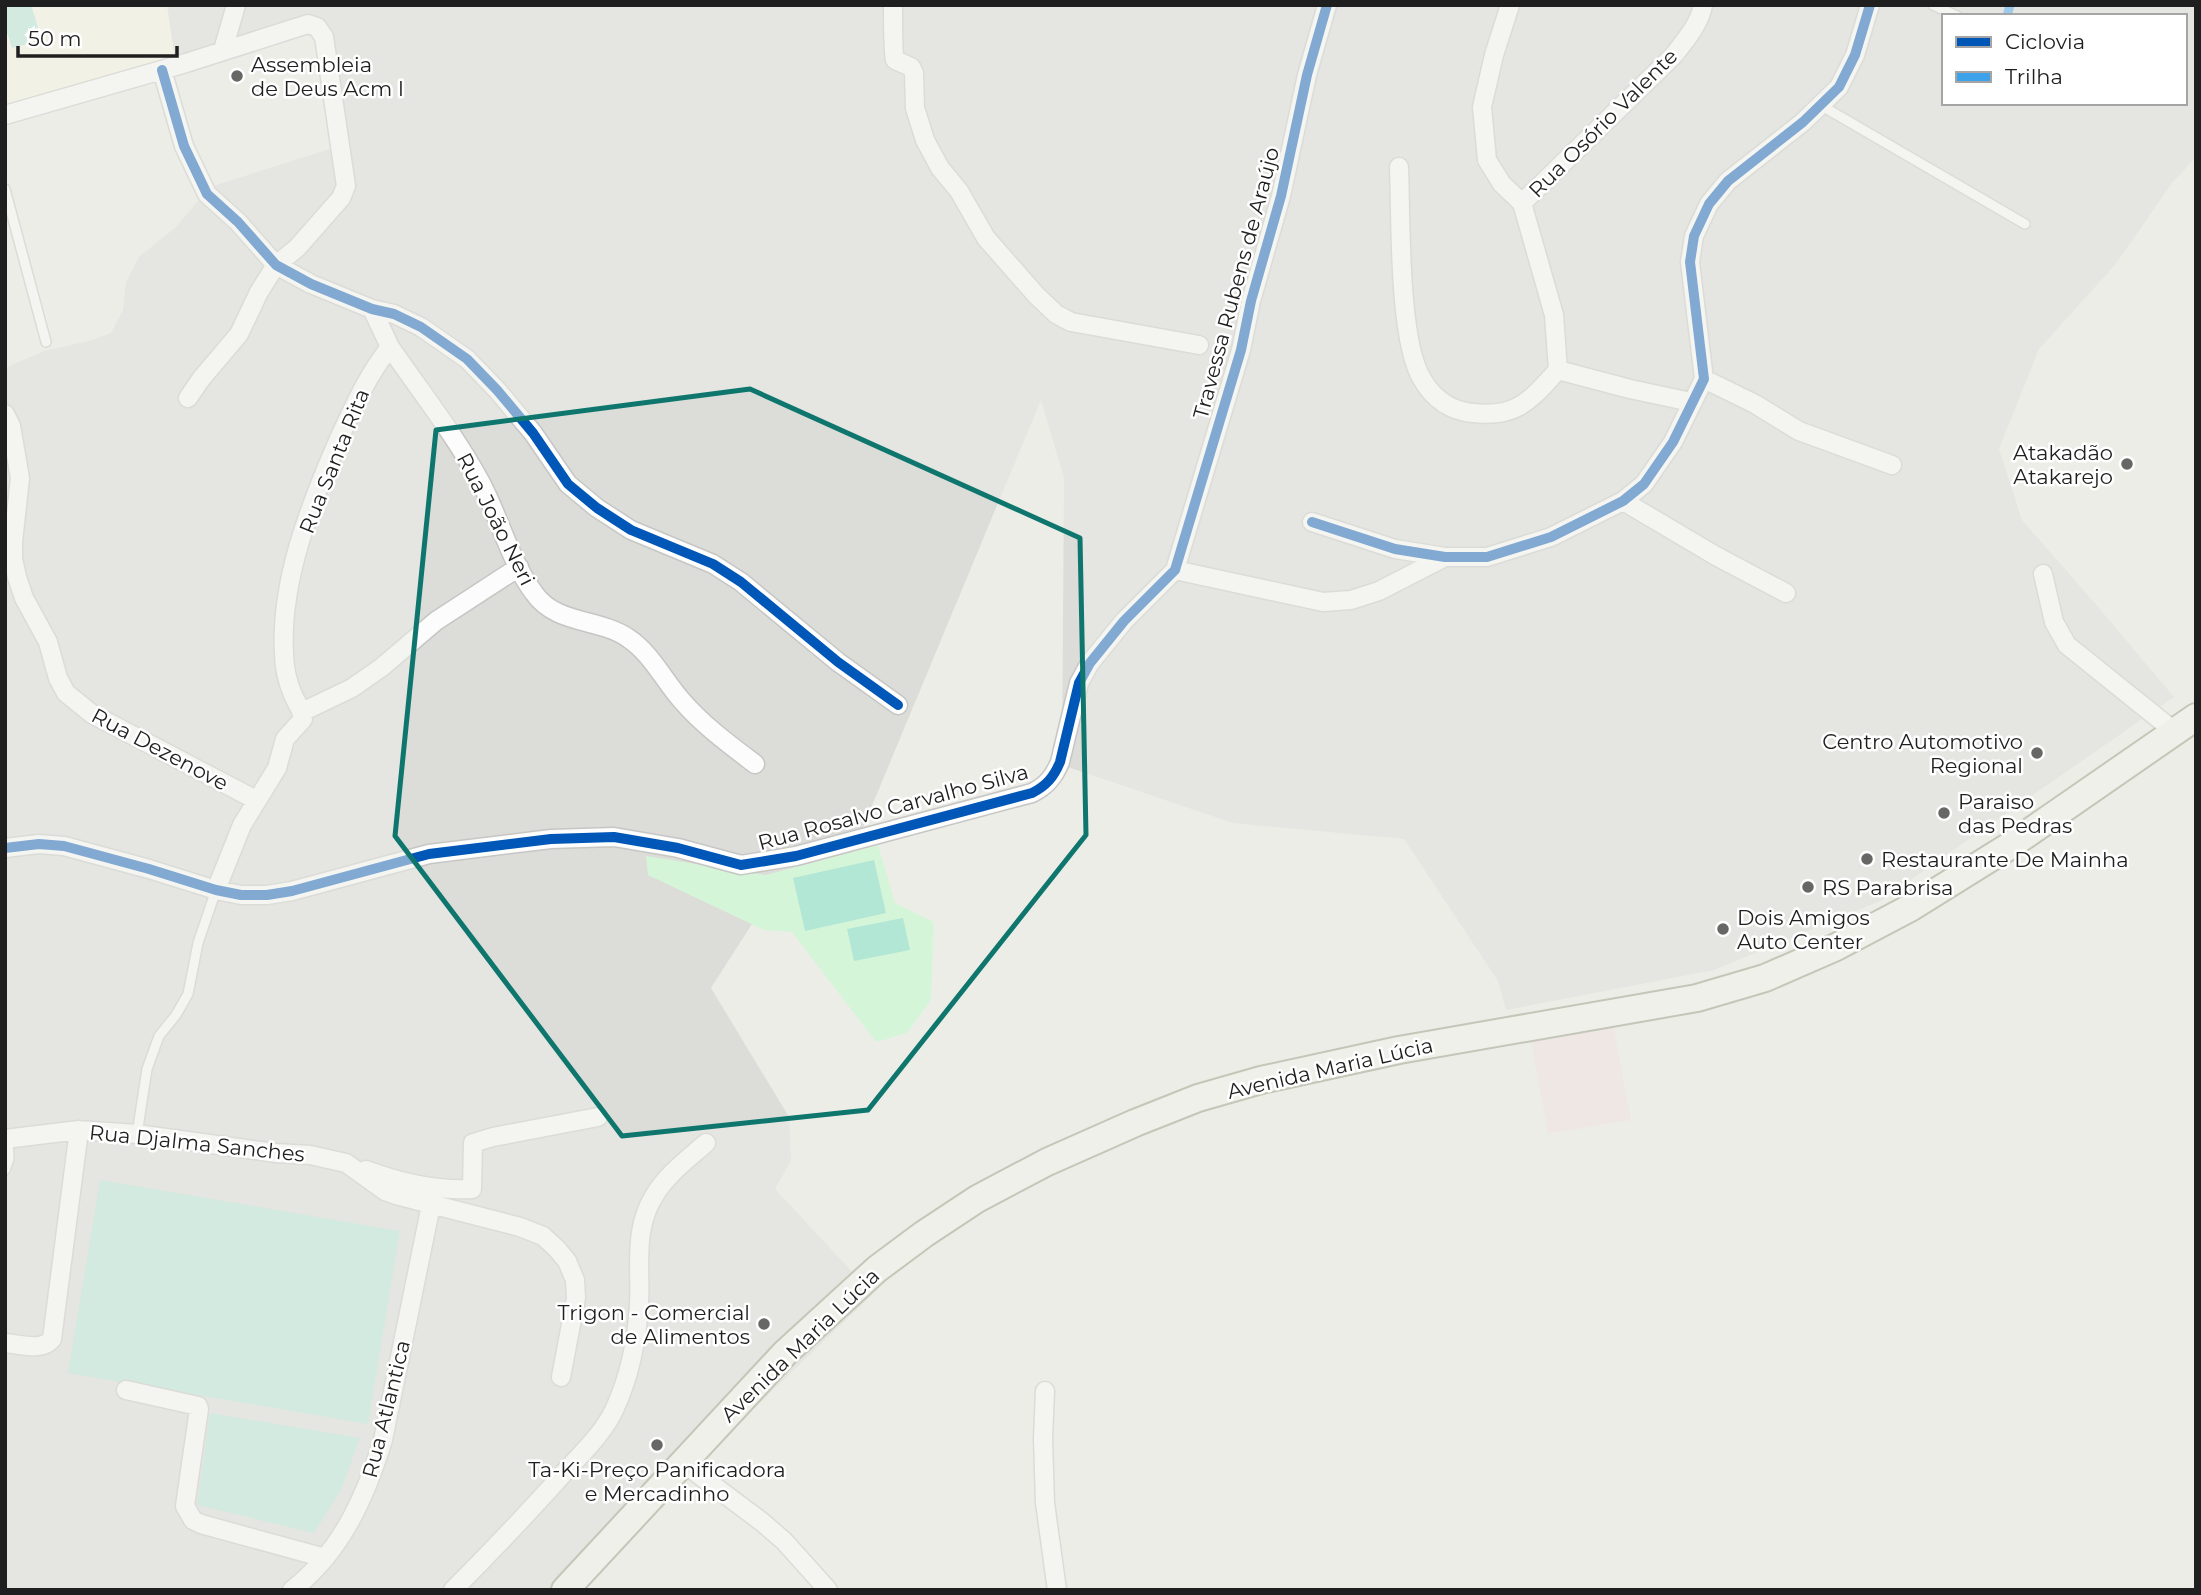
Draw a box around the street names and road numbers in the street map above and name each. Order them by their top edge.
street label: Rua Osório Valente [1523,43,1683,203]
street label: Travessa Rubens de Araújo [1188,144,1284,422]
street label: Rua Santa Rita [294,385,374,537]
street label: Rua João Neri [452,448,540,590]
street label: Rua Dezenove [87,702,233,796]
street label: Rua Rosalvo Carvalho Silva [755,759,1031,855]
street label: Avenida Maria Lúcia [1225,1032,1435,1104]
street label: Rua Djalma Sanches [88,1119,306,1167]
street label: Avenida Maria Lúcia [716,1263,884,1427]
street label: Rua Atlantica [357,1337,415,1481]

